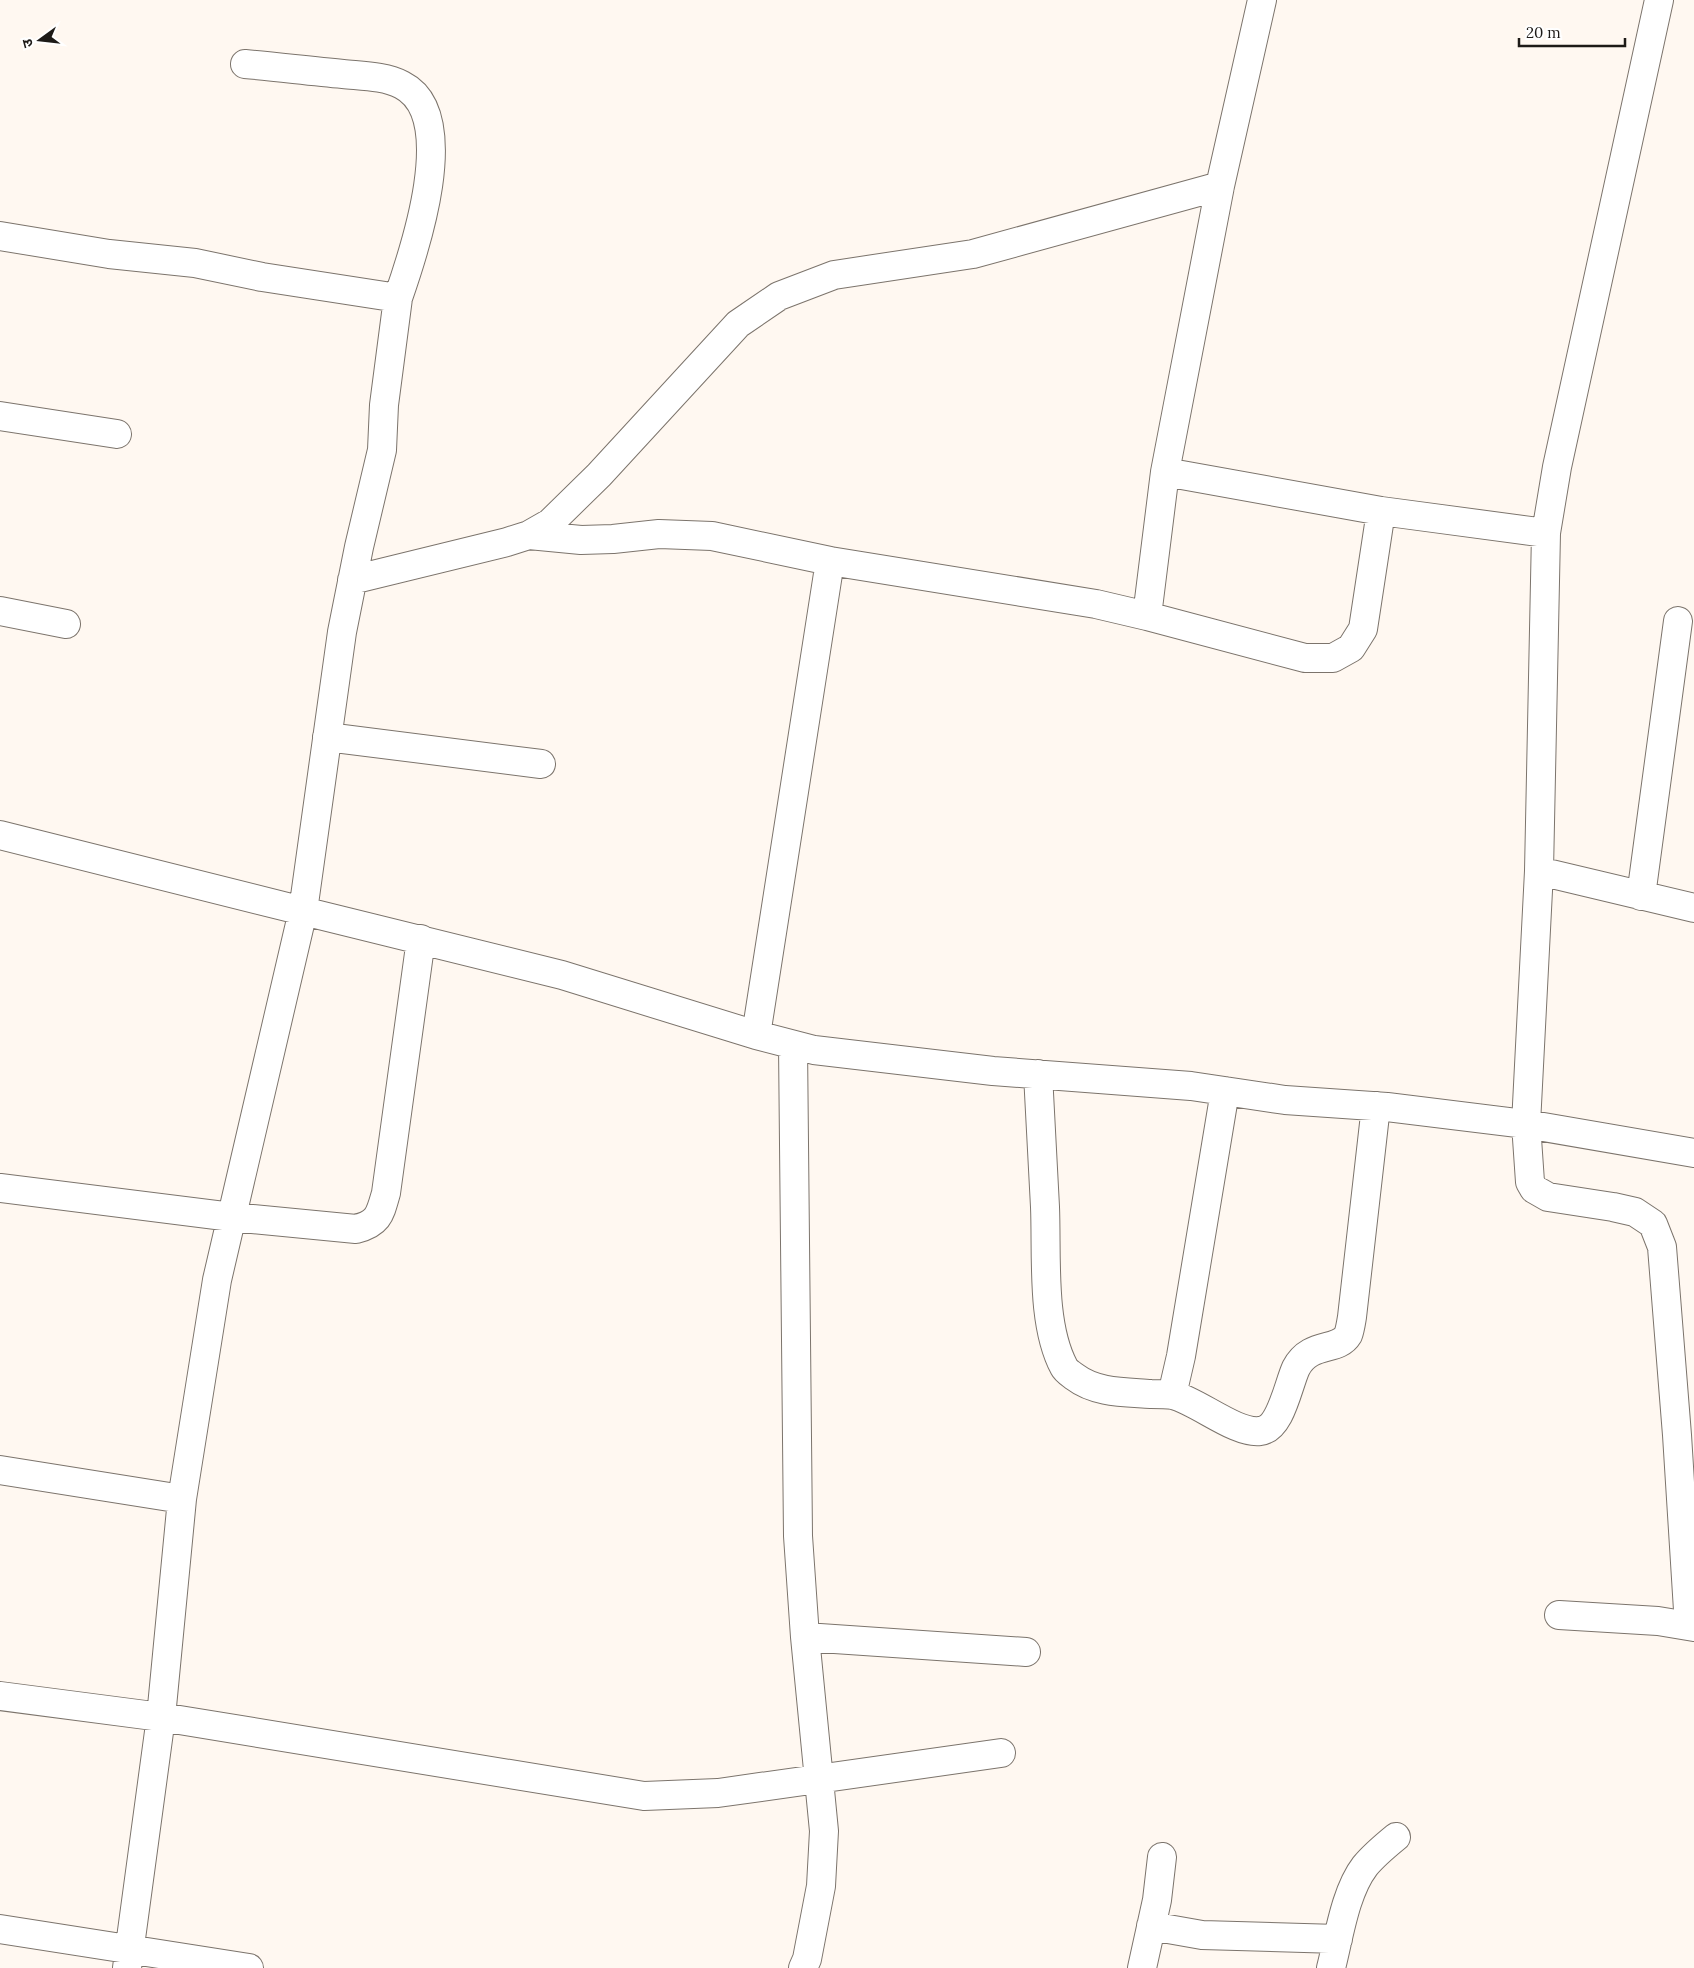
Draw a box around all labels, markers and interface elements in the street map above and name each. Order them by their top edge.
north arrow [15,15,65,65]
scale bar [1519,15,1625,47]
text: 20 m [1526,23,1561,42]
text: उ [17,36,37,50]

